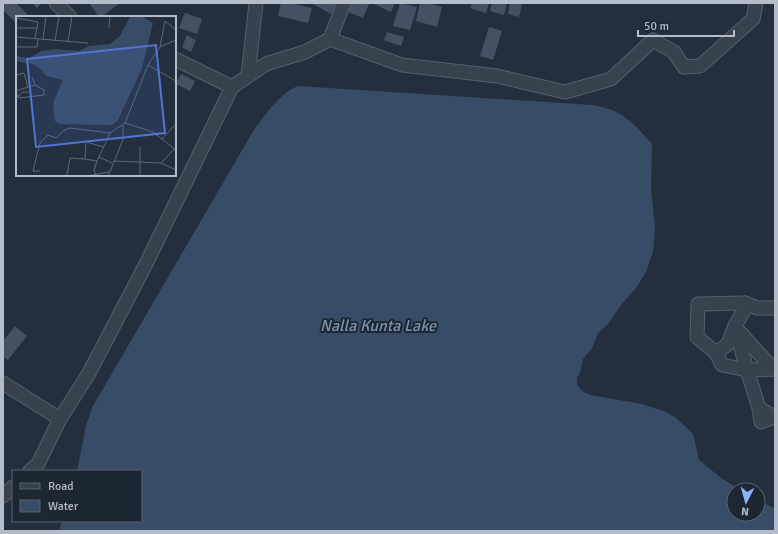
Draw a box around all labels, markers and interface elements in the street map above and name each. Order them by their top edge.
scale bar [638,12,734,38]
inset map [16,16,176,176]
text: 50 m [644,19,669,34]
water label: Nalla Kunta Lake [320,316,437,336]
legend [12,470,142,522]
text: Road [48,479,74,494]
north arrow [726,482,766,522]
text: Water [48,499,79,514]
text: N [741,505,749,518]

